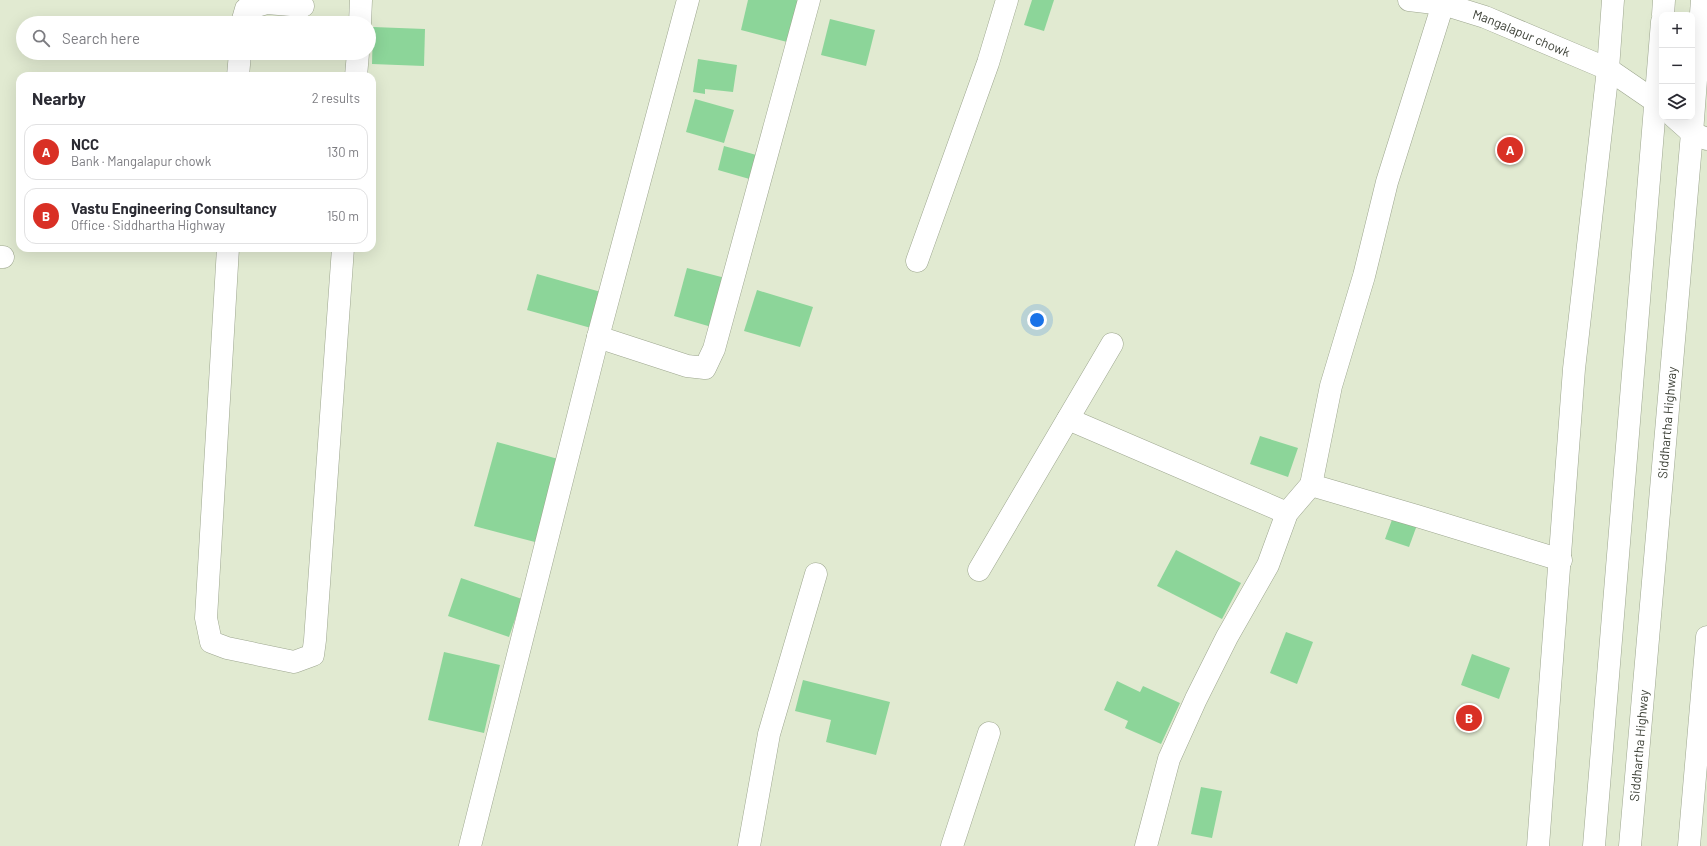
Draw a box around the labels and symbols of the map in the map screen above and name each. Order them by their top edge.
street label: Mangalapur chowk [1471,6,1573,60]
pin: A [1497,135,1523,165]
your location [1027,310,1047,330]
street label: Siddhartha Highway [1654,366,1680,479]
street label: Siddhartha Highway [1626,689,1652,802]
pin: B [1456,703,1482,733]

